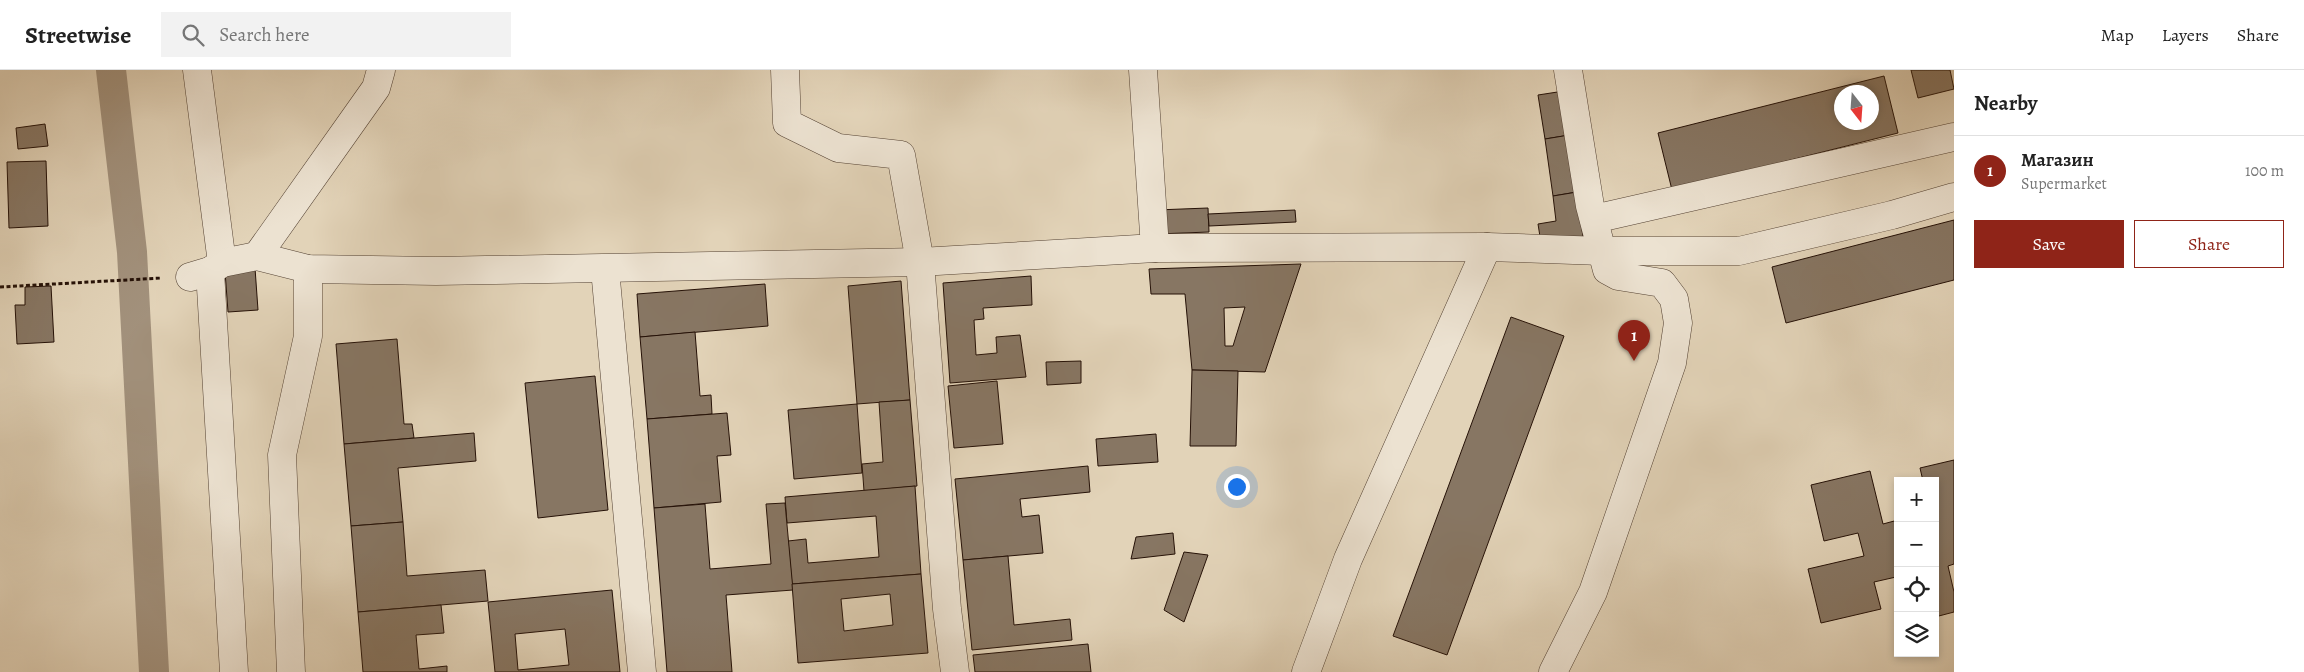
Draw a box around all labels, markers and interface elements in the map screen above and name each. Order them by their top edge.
search box [161,12,511,57]
text: Streetwise [25,19,131,51]
icon: search [179,21,207,49]
text: Search here [219,22,310,48]
text: Map [2101,23,2134,47]
text: Layers [2162,23,2209,47]
text: Share [2237,23,2279,47]
north arrow [1834,85,1879,130]
text: Nearby [1974,89,2037,117]
text: Магазин [2021,147,2094,173]
text: 1 [1987,160,1993,182]
text: 100 m [2245,160,2284,182]
text: Supermarket [2021,173,2107,195]
button: Save [1974,220,2124,268]
button: Share [2134,220,2284,268]
pin: 1 [1618,320,1650,361]
your location [1224,474,1250,500]
map controls [1894,477,1939,657]
button: + [1894,477,1939,522]
button: − [1894,522,1939,567]
button: locate [1894,567,1939,612]
button: layers [1894,612,1939,657]

